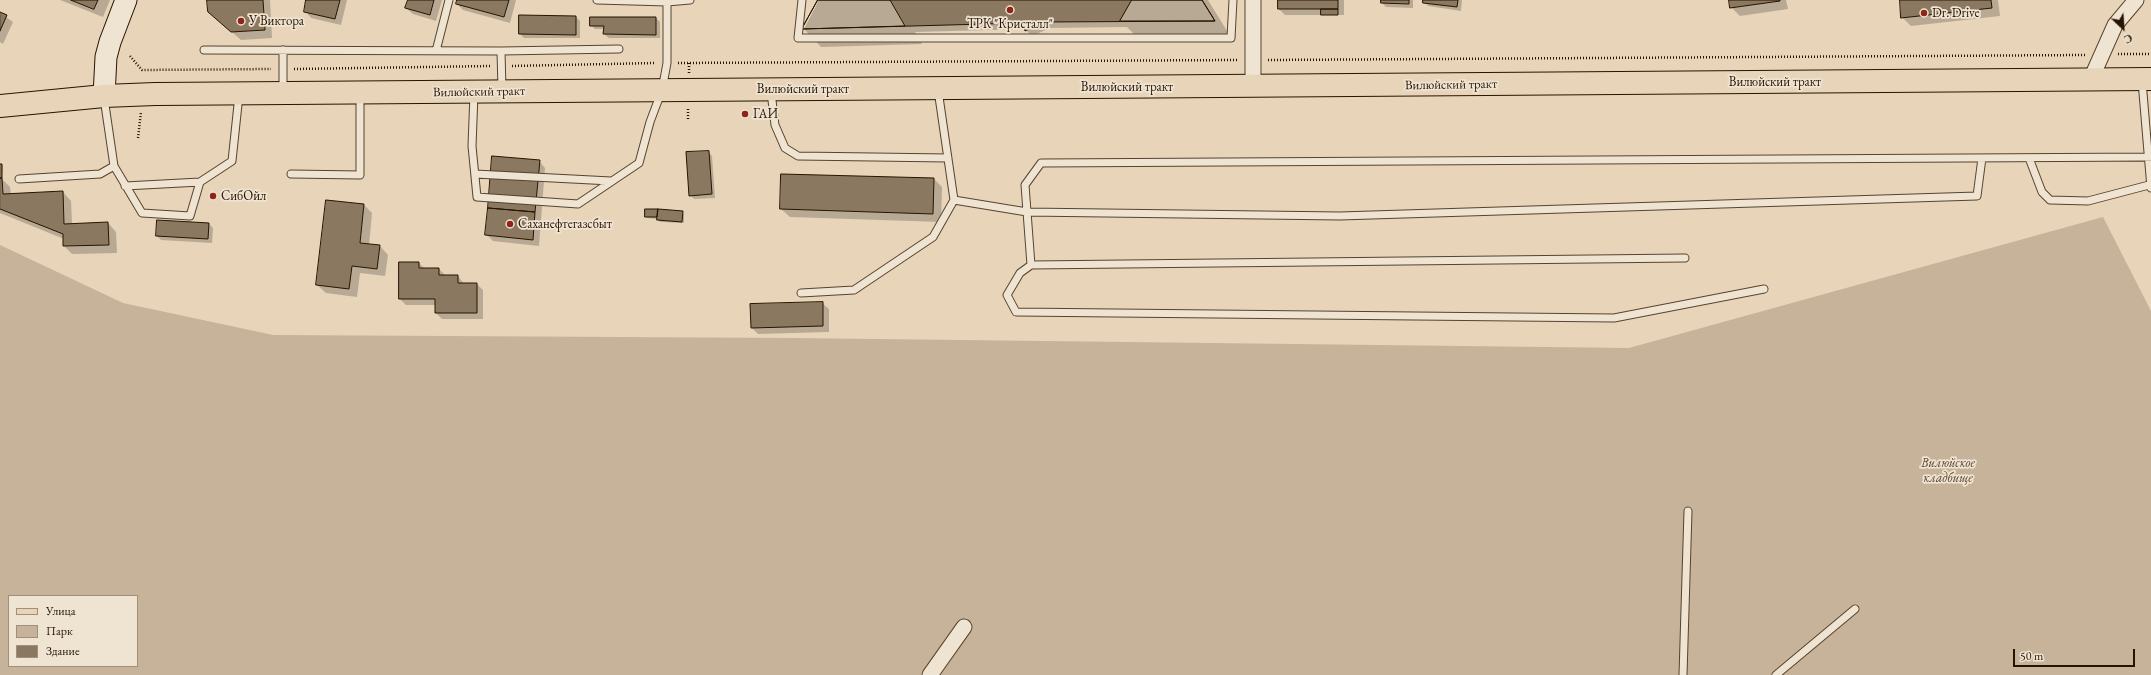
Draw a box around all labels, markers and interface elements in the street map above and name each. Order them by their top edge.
marker: ТРК "Кристалл" [1005,5,1015,15]
place label: Dr. Drive [1932,5,1980,21]
marker: Dr. Drive [1919,8,1929,18]
north arrow [2103,8,2143,48]
place label: У Виктора [249,13,304,29]
marker: У Виктора [236,16,246,26]
place label: ТРК "Кристалл" [967,16,1053,32]
text: С [2122,31,2135,47]
street label: Вилюйский тракт [1729,74,1821,90]
street label: Вилюйский тракт [1405,76,1497,94]
street label: Вилюйский тракт [1081,79,1173,95]
street label: Вилюйский тракт [757,81,849,97]
street label: Вилюйский тракт [433,83,525,101]
place label: ГАИ [753,106,778,122]
marker: ГАИ [740,109,750,119]
place label: СибОйл [221,188,266,204]
marker: СибОйл [208,191,218,201]
place label: Саханефтегазсбыт [518,216,612,232]
marker: Саханефтегазсбыт [505,219,515,229]
park label: Вилюйское кладбище [1921,455,1975,486]
legend [8,595,138,667]
text: Улица [46,603,76,619]
text: Парк [46,623,73,639]
scale bar [2015,641,2137,667]
text: Здание [46,643,80,659]
text: 50 m [2020,648,2043,664]

